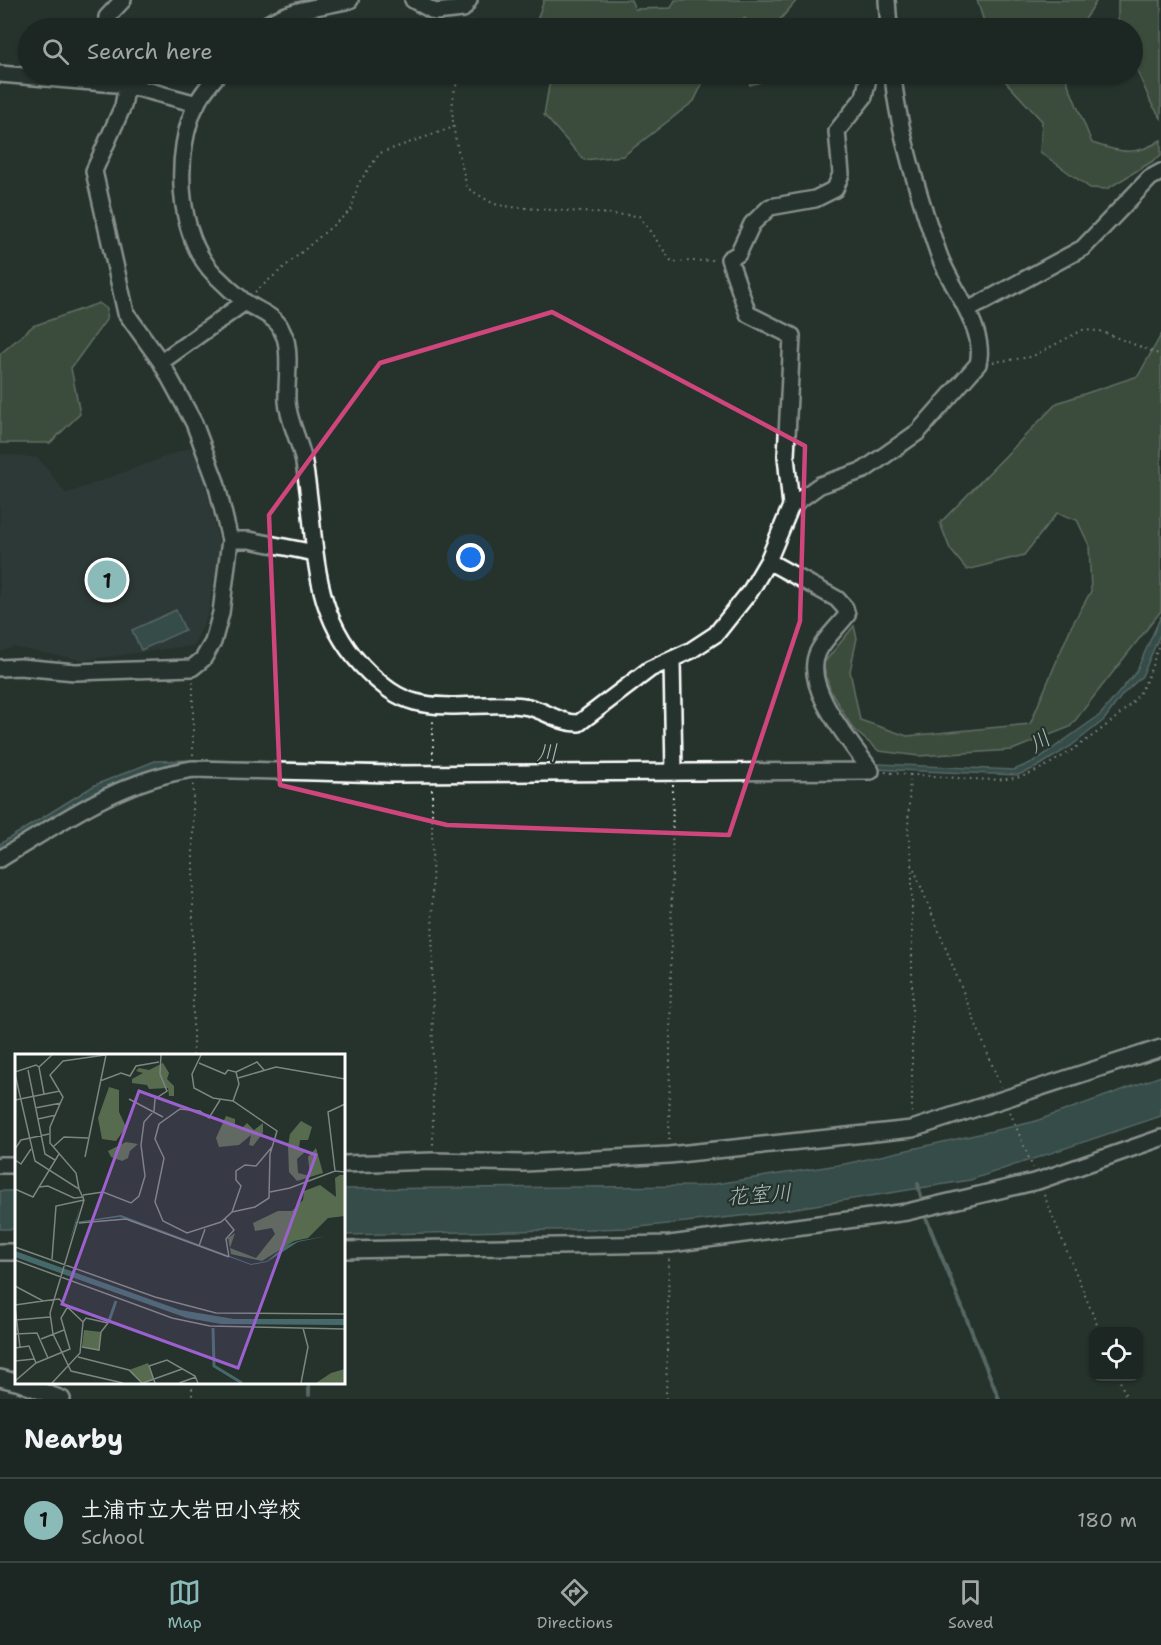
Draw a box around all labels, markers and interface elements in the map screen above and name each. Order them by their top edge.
search box [18,18,1143,84]
icon: search [39,35,72,68]
text: Search here [87,37,213,66]
your location [456,543,485,572]
pin: 1 [88,558,126,602]
water label: 川 [1022,723,1056,760]
water label: 川 [536,738,558,767]
inset map [15,1054,345,1384]
water label: 花室川 [725,1178,793,1211]
map controls [1089,1327,1143,1381]
button: locate [1089,1327,1143,1381]
text: Nearby [24,1421,123,1456]
text: 土浦市立大岩田小学校 [81,1495,301,1524]
text: 1 [39,1507,48,1533]
text: 180 m [1077,1507,1137,1533]
text: School [81,1524,144,1550]
tab: Map [168,1576,202,1633]
tab: Directions [537,1576,613,1633]
tab: Saved [948,1576,994,1633]

